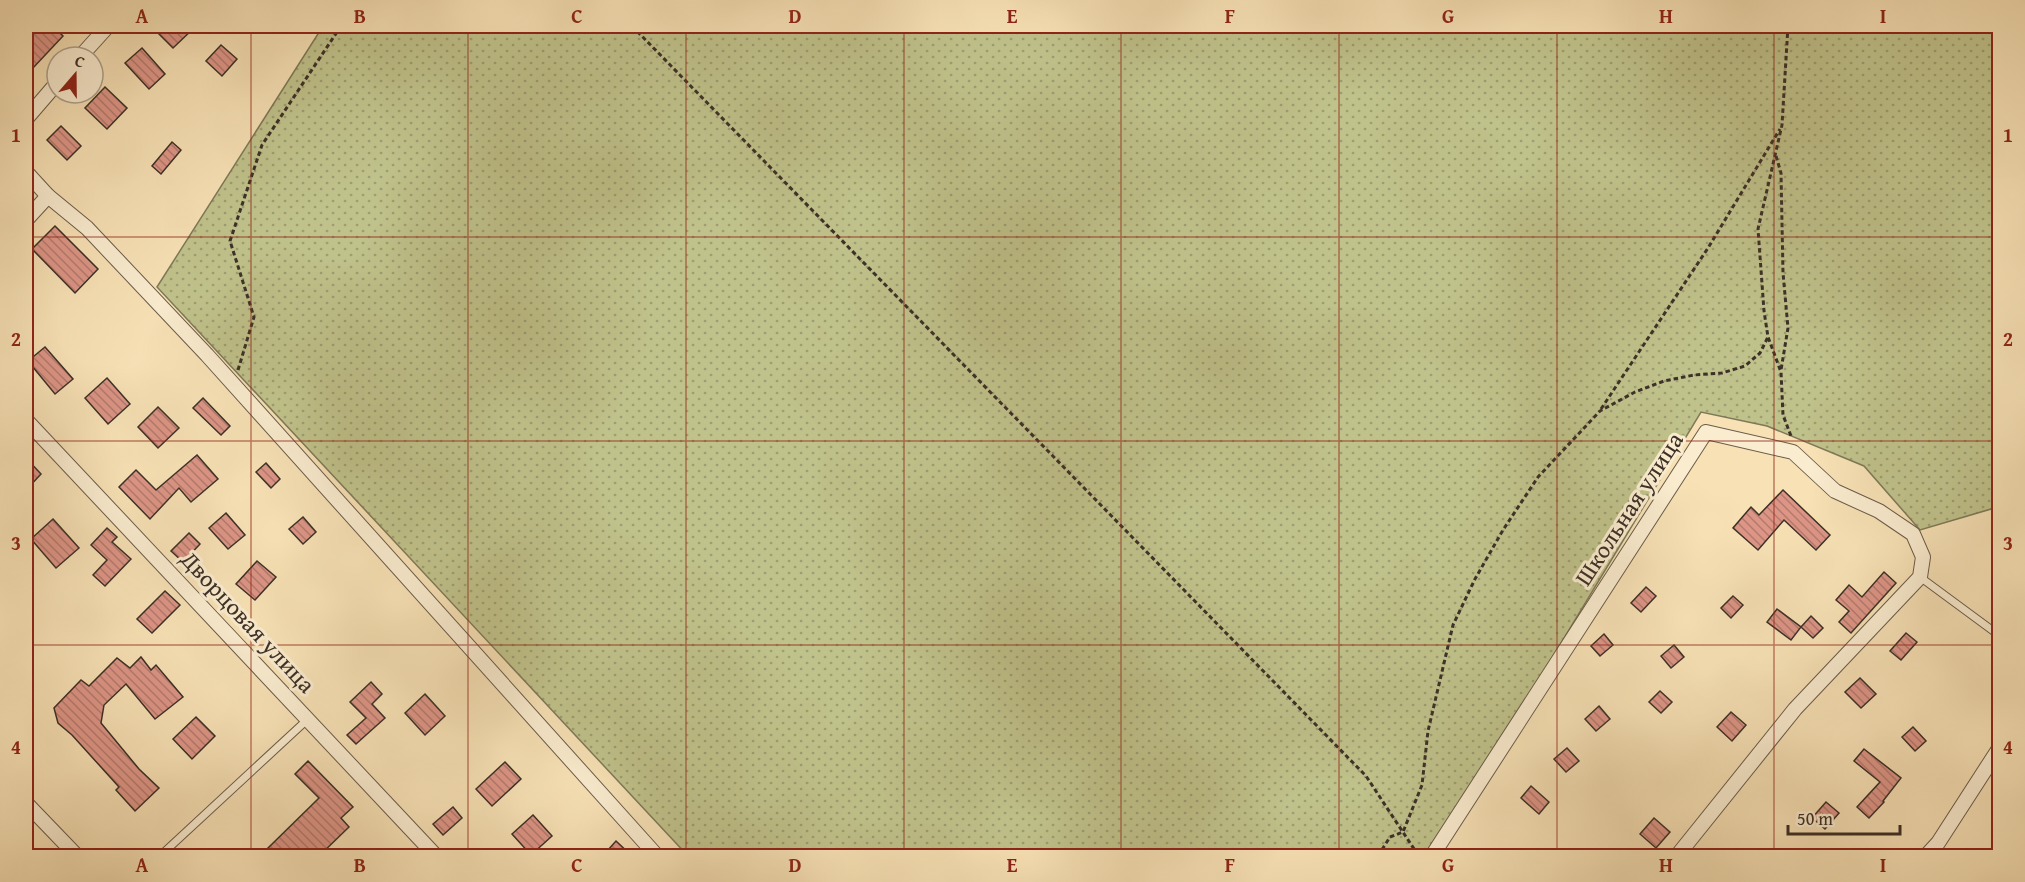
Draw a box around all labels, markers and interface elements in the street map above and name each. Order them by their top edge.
text: A [136,1,149,30]
text: B [354,1,366,30]
text: C [571,1,583,30]
text: D [788,1,802,30]
text: E [1007,1,1018,30]
text: F [1225,1,1235,30]
text: G [1442,1,1454,30]
text: H [1659,1,1673,30]
text: I [1880,1,1886,30]
north arrow [45,45,105,105]
text: С [72,48,88,74]
text: 1 [11,120,21,149]
text: 1 [2003,120,2013,149]
text: 2 [11,324,21,353]
text: 2 [2003,324,2013,353]
street label: Школьная улица [1566,425,1692,592]
text: 3 [11,528,21,557]
text: 3 [2003,528,2013,557]
street label: Дворцовая улица [172,542,324,701]
text: 4 [11,732,21,761]
text: 4 [2003,732,2013,761]
scale bar [1788,798,1900,836]
text: 50 m [1797,805,1833,832]
text: A [136,850,149,879]
text: B [354,850,366,879]
text: C [571,850,583,879]
text: D [788,850,802,879]
text: E [1007,850,1018,879]
text: F [1225,850,1235,879]
text: G [1442,850,1454,879]
text: H [1659,850,1673,879]
text: I [1880,850,1886,879]

